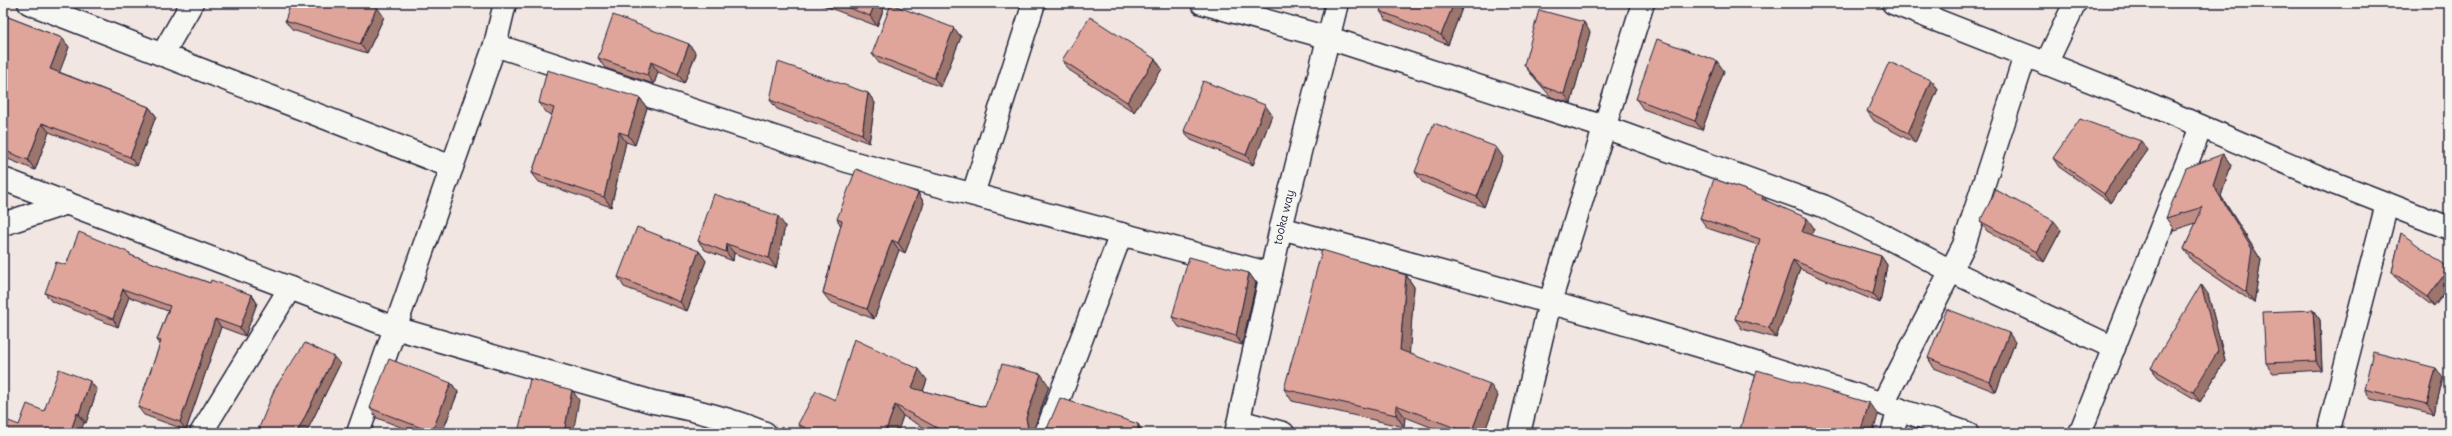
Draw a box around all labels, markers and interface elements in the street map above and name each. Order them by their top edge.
street label: tooka way [1270,188,1297,246]

